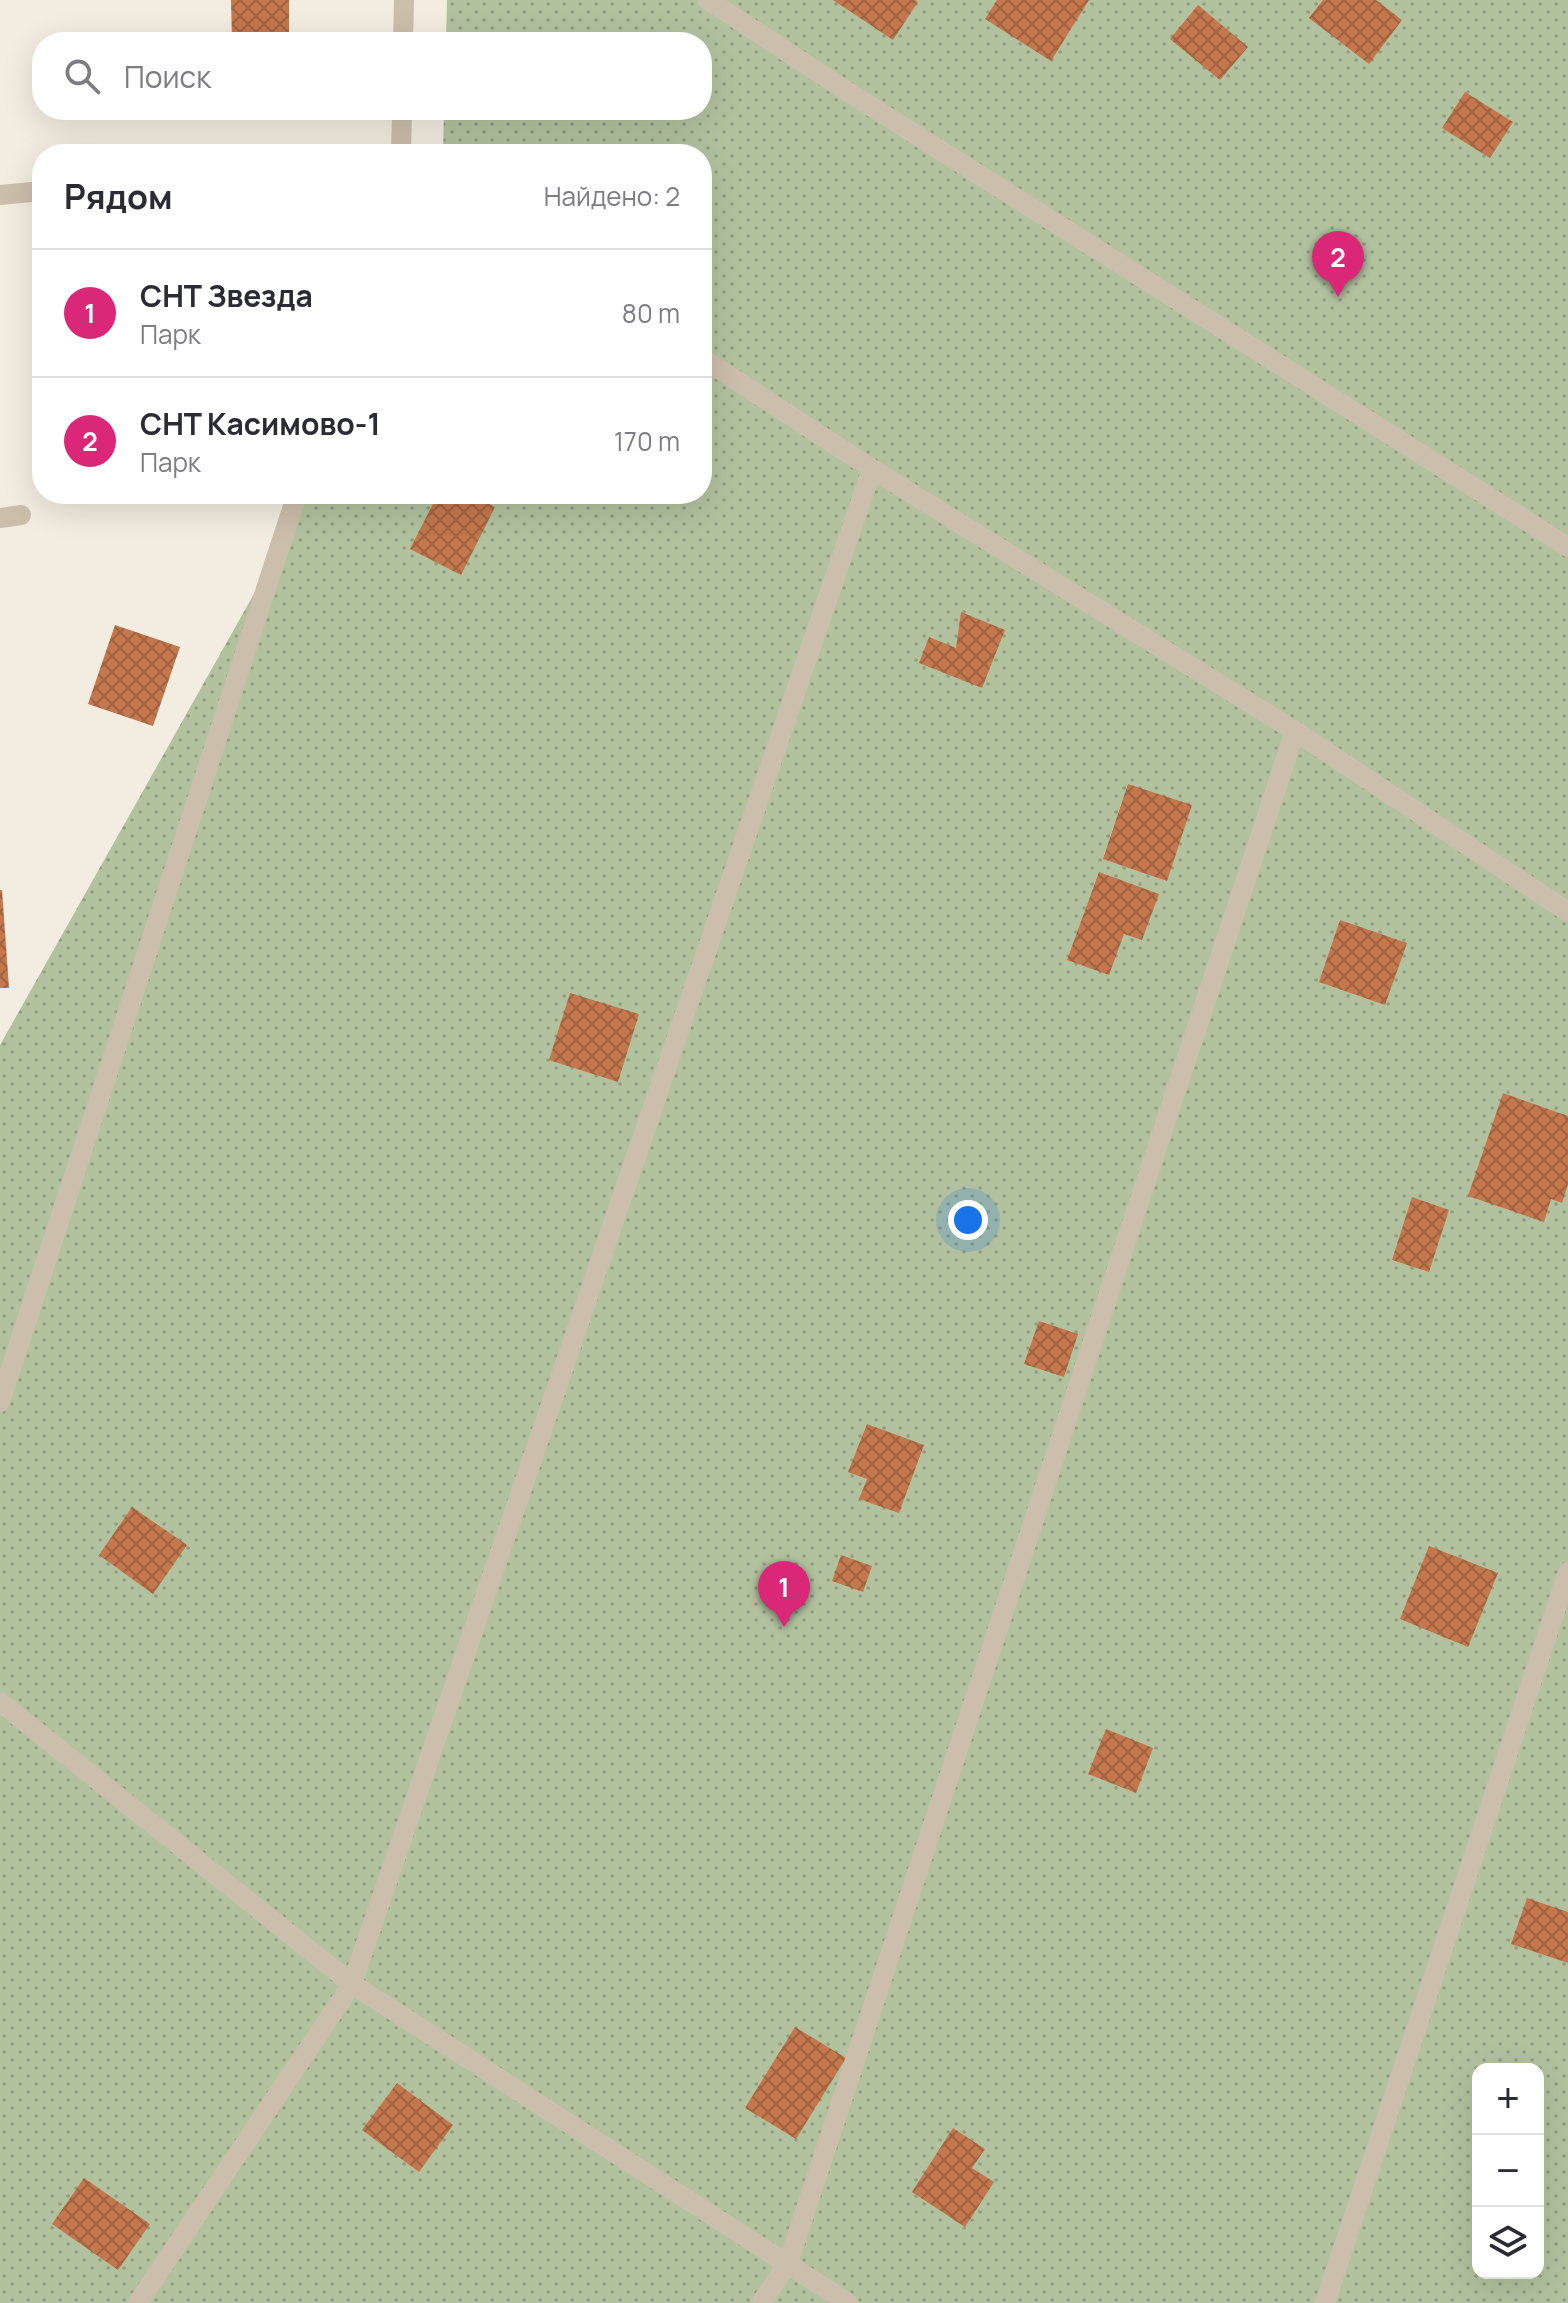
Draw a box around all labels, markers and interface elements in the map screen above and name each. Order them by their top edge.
search box [32,32,712,120]
icon: search [60,54,104,98]
text: Поиск [124,56,211,97]
text: Рядом [64,173,173,219]
text: Найдено: 2 [544,178,680,214]
pin: 2 [1312,231,1364,297]
text: СНТ Звезда [140,275,313,316]
text: 1 [84,295,96,331]
text: 80 m [622,295,680,331]
text: Парк [140,316,201,352]
text: СНТ Касимово-1 [140,403,381,444]
text: 2 [82,423,98,459]
text: 170 m [614,423,680,459]
text: Парк [140,444,201,480]
your location [948,1200,988,1240]
pin: 1 [758,1561,810,1627]
map controls [1472,2063,1544,2279]
button: + [1472,2063,1544,2135]
button: − [1472,2135,1544,2207]
button: layers [1472,2207,1544,2279]

